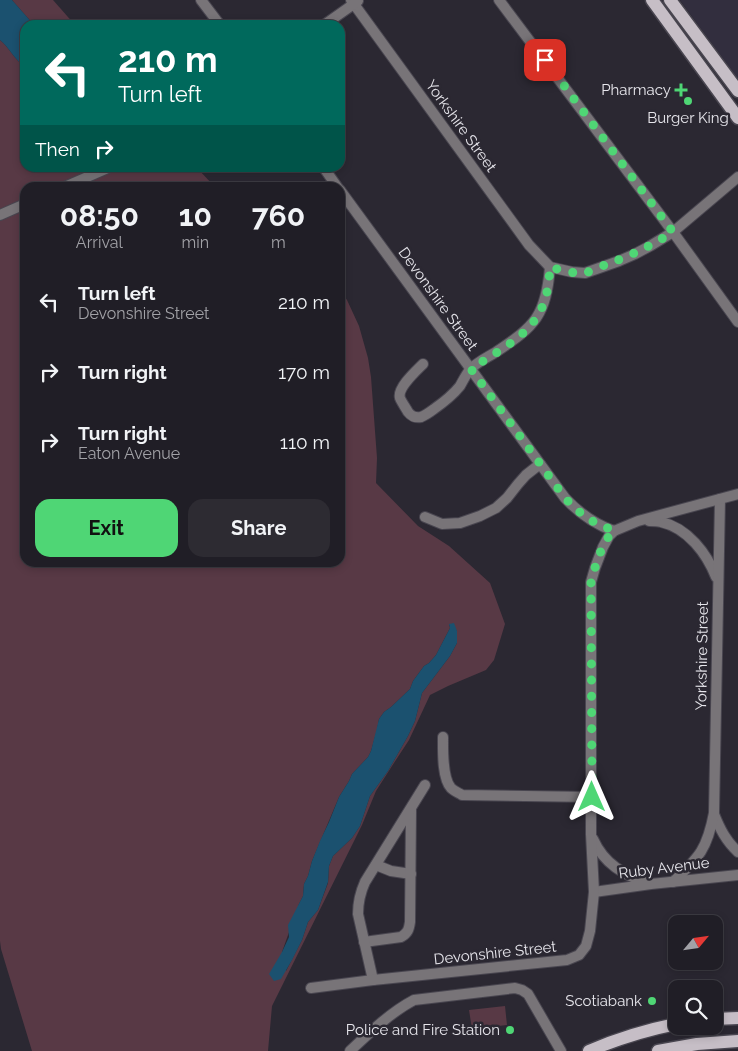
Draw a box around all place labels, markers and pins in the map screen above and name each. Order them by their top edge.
pin [524,39,566,81]
place label: Pharmacy [601,81,671,99]
marker: Pharmacy [675,84,687,96]
marker: Burger King [682,95,694,107]
place label: Burger King [647,109,729,127]
place label: Scotiabank [565,992,642,1010]
marker: Scotiabank [646,995,658,1007]
place label: Police and Fire Station [346,1021,500,1039]
marker: Police and Fire Station [504,1024,516,1036]

